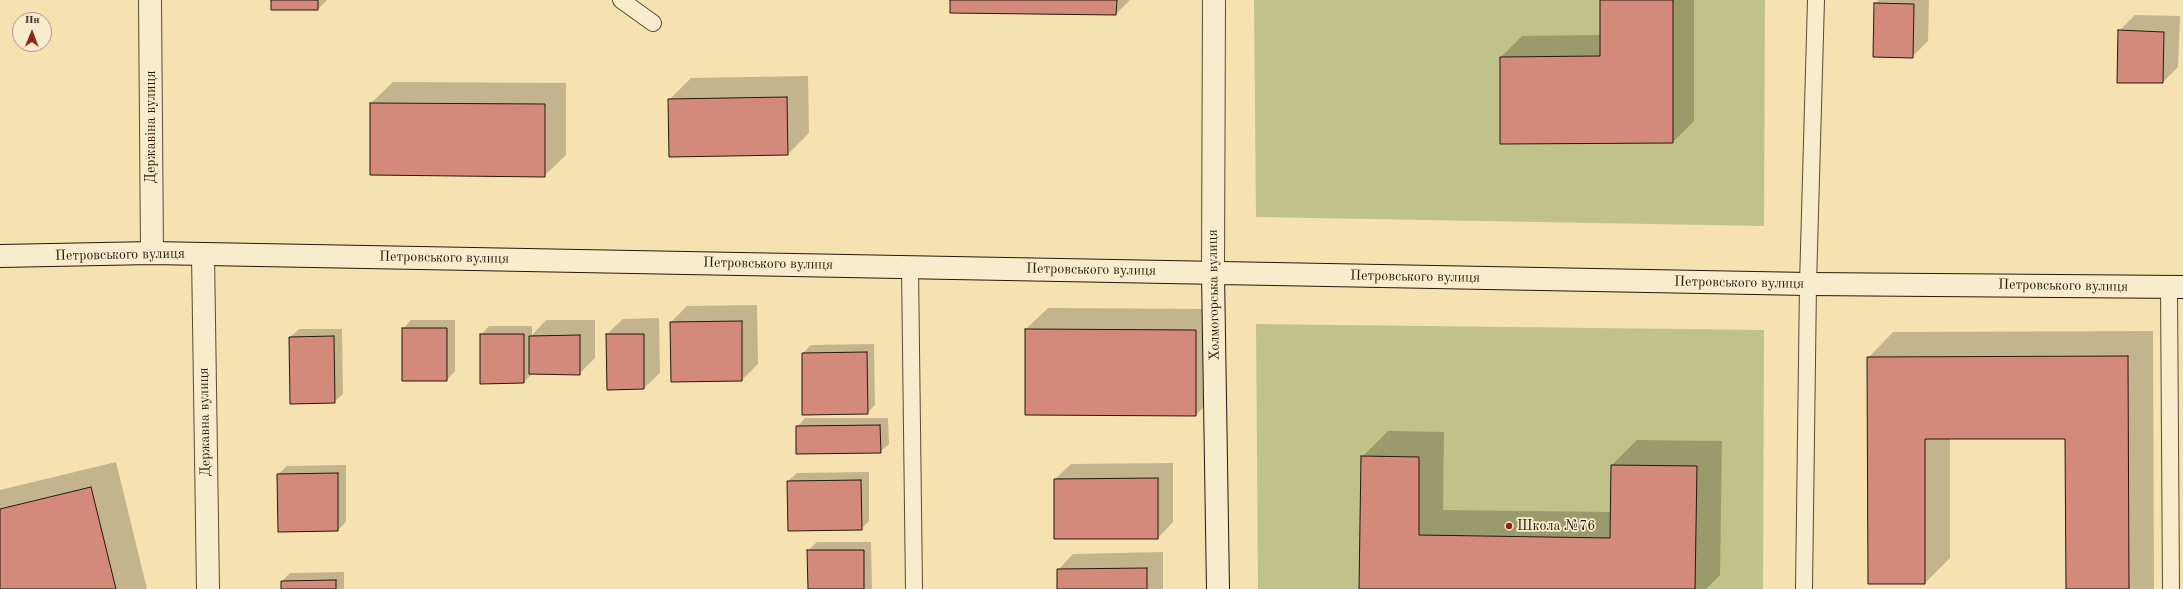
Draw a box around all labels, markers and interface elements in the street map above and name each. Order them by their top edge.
north arrow [12,12,52,52]
text: Пн [25,15,40,26]
street label: Державіна вулиця [143,71,159,183]
street label: Холмогорська вулиця [1204,229,1224,361]
street label: Петровського вулиця [55,245,185,265]
street label: Петровського вулиця [379,248,509,268]
street label: Петровського вулиця [703,254,833,274]
street label: Петровського вулиця [1026,260,1156,280]
street label: Петровського вулиця [1350,267,1480,287]
street label: Петровського вулиця [1674,273,1804,293]
street label: Петровського вулиця [1998,276,2128,296]
street label: Державна вулиця [196,367,214,477]
place label: Школа №76 [1517,518,1595,534]
marker: Школа №76 [1504,521,1514,531]

